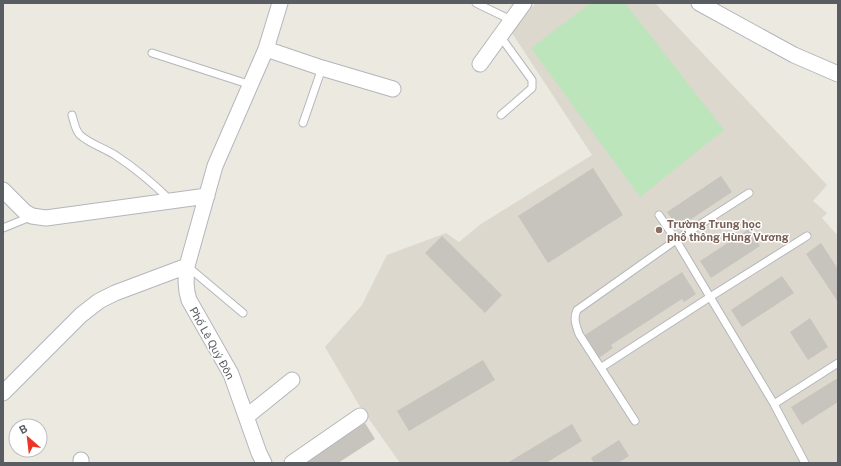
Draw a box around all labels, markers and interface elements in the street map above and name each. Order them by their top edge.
place label: Trường Trung học phổ thông Hùng Vương [667,218,789,243]
marker: Trường Trung học phổ thông Hùng Vương [654,225,664,235]
street label: Phố Lê Quý Đôn [187,305,237,381]
north arrow [8,418,48,458]
text: B [17,422,30,436]

